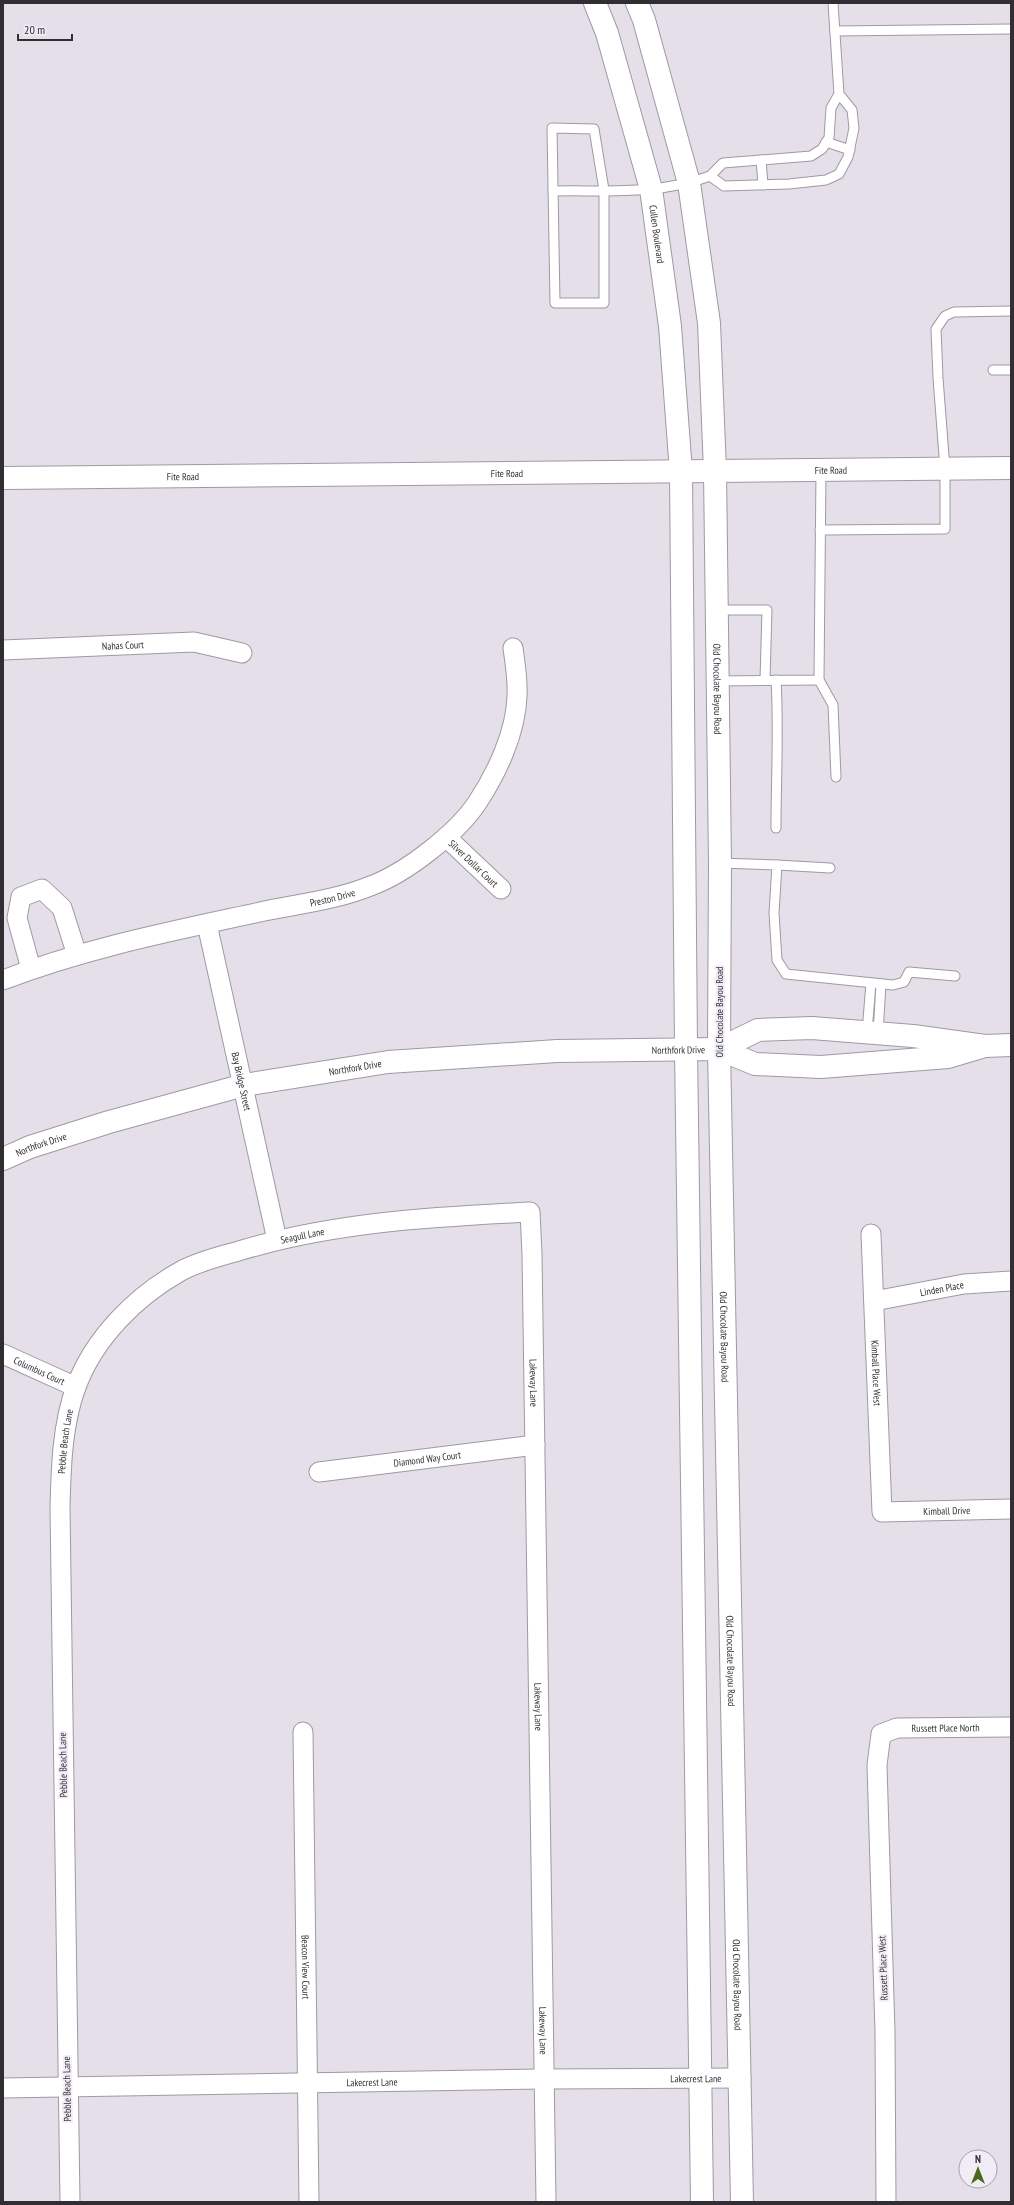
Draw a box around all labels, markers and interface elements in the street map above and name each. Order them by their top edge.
scale bar [18,16,72,42]
text: 20 m [24,22,45,37]
street label: Cullen Boulevard [647,204,668,264]
street label: Fite Road [815,463,847,476]
street label: Fite Road [491,466,523,480]
street label: Fite Road [167,470,199,483]
street label: Nahas Court [102,638,144,652]
street label: Old Chocolate Bayou Road [711,643,725,735]
street label: Silver Dollar Court [446,837,501,890]
street label: Preston Drive [309,885,357,909]
street label: Old Chocolate Bayou Road [713,967,726,1057]
street label: Northfork Drive [652,1043,705,1056]
street label: Bay Bridge Street [229,1051,255,1112]
street label: Northfork Drive [328,1057,383,1078]
street label: Northfork Drive [13,1129,68,1159]
street label: Seagull Lane [279,1225,325,1246]
street label: Linden Place [919,1278,965,1299]
street label: Old Chocolate Bayou Road [717,1291,732,1383]
street label: Kimball Place West [869,1340,884,1406]
street label: Columbus Court [12,1353,67,1388]
street label: Lakeway Lane [527,1359,541,1407]
street label: Pebble Beach Lane [55,1408,76,1474]
street label: Diamond Way Court [393,1448,462,1469]
street label: Kimball Drive [923,1503,970,1518]
street label: Old Chocolate Bayou Road [724,1615,739,1706]
street label: Lakeway Lane [532,1683,546,1731]
street label: Russett Place North [911,1721,980,1734]
street label: Pebble Beach Lane [56,1732,70,1798]
street label: Beacon View Court [299,1935,313,1999]
street label: Russett Place West [875,1935,891,2001]
street label: Old Chocolate Bayou Road [730,1939,745,2030]
street label: Lakeway Lane [537,2007,550,2055]
street label: Pebble Beach Lane [60,2056,74,2122]
street label: Lakecrest Lane [670,2072,722,2085]
street label: Lakecrest Lane [346,2075,398,2089]
north arrow [958,2149,998,2189]
text: N [975,2152,981,2166]

